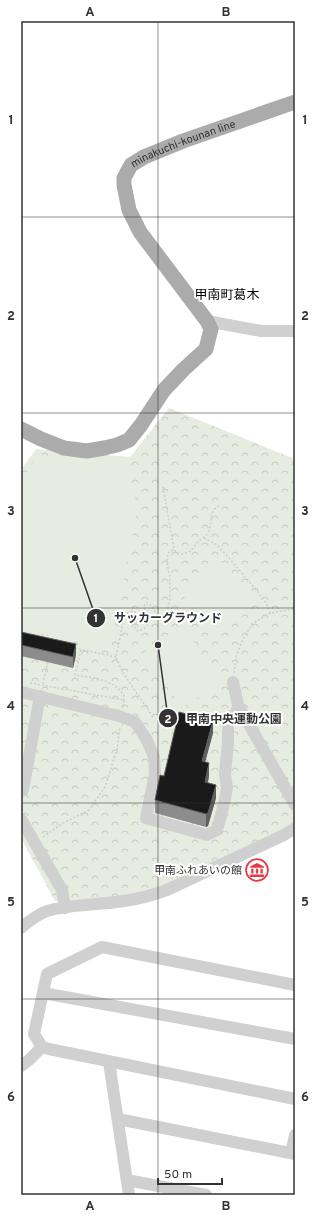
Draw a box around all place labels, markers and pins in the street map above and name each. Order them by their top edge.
callout: サッカーグラウンド [86,606,230,630]
callout: 甲南中央運動公園 [158,706,290,730]
museum icon: 甲南ふれあいの館 [244,857,270,883]
place label: 甲南ふれあいの館 [154,864,242,878]

